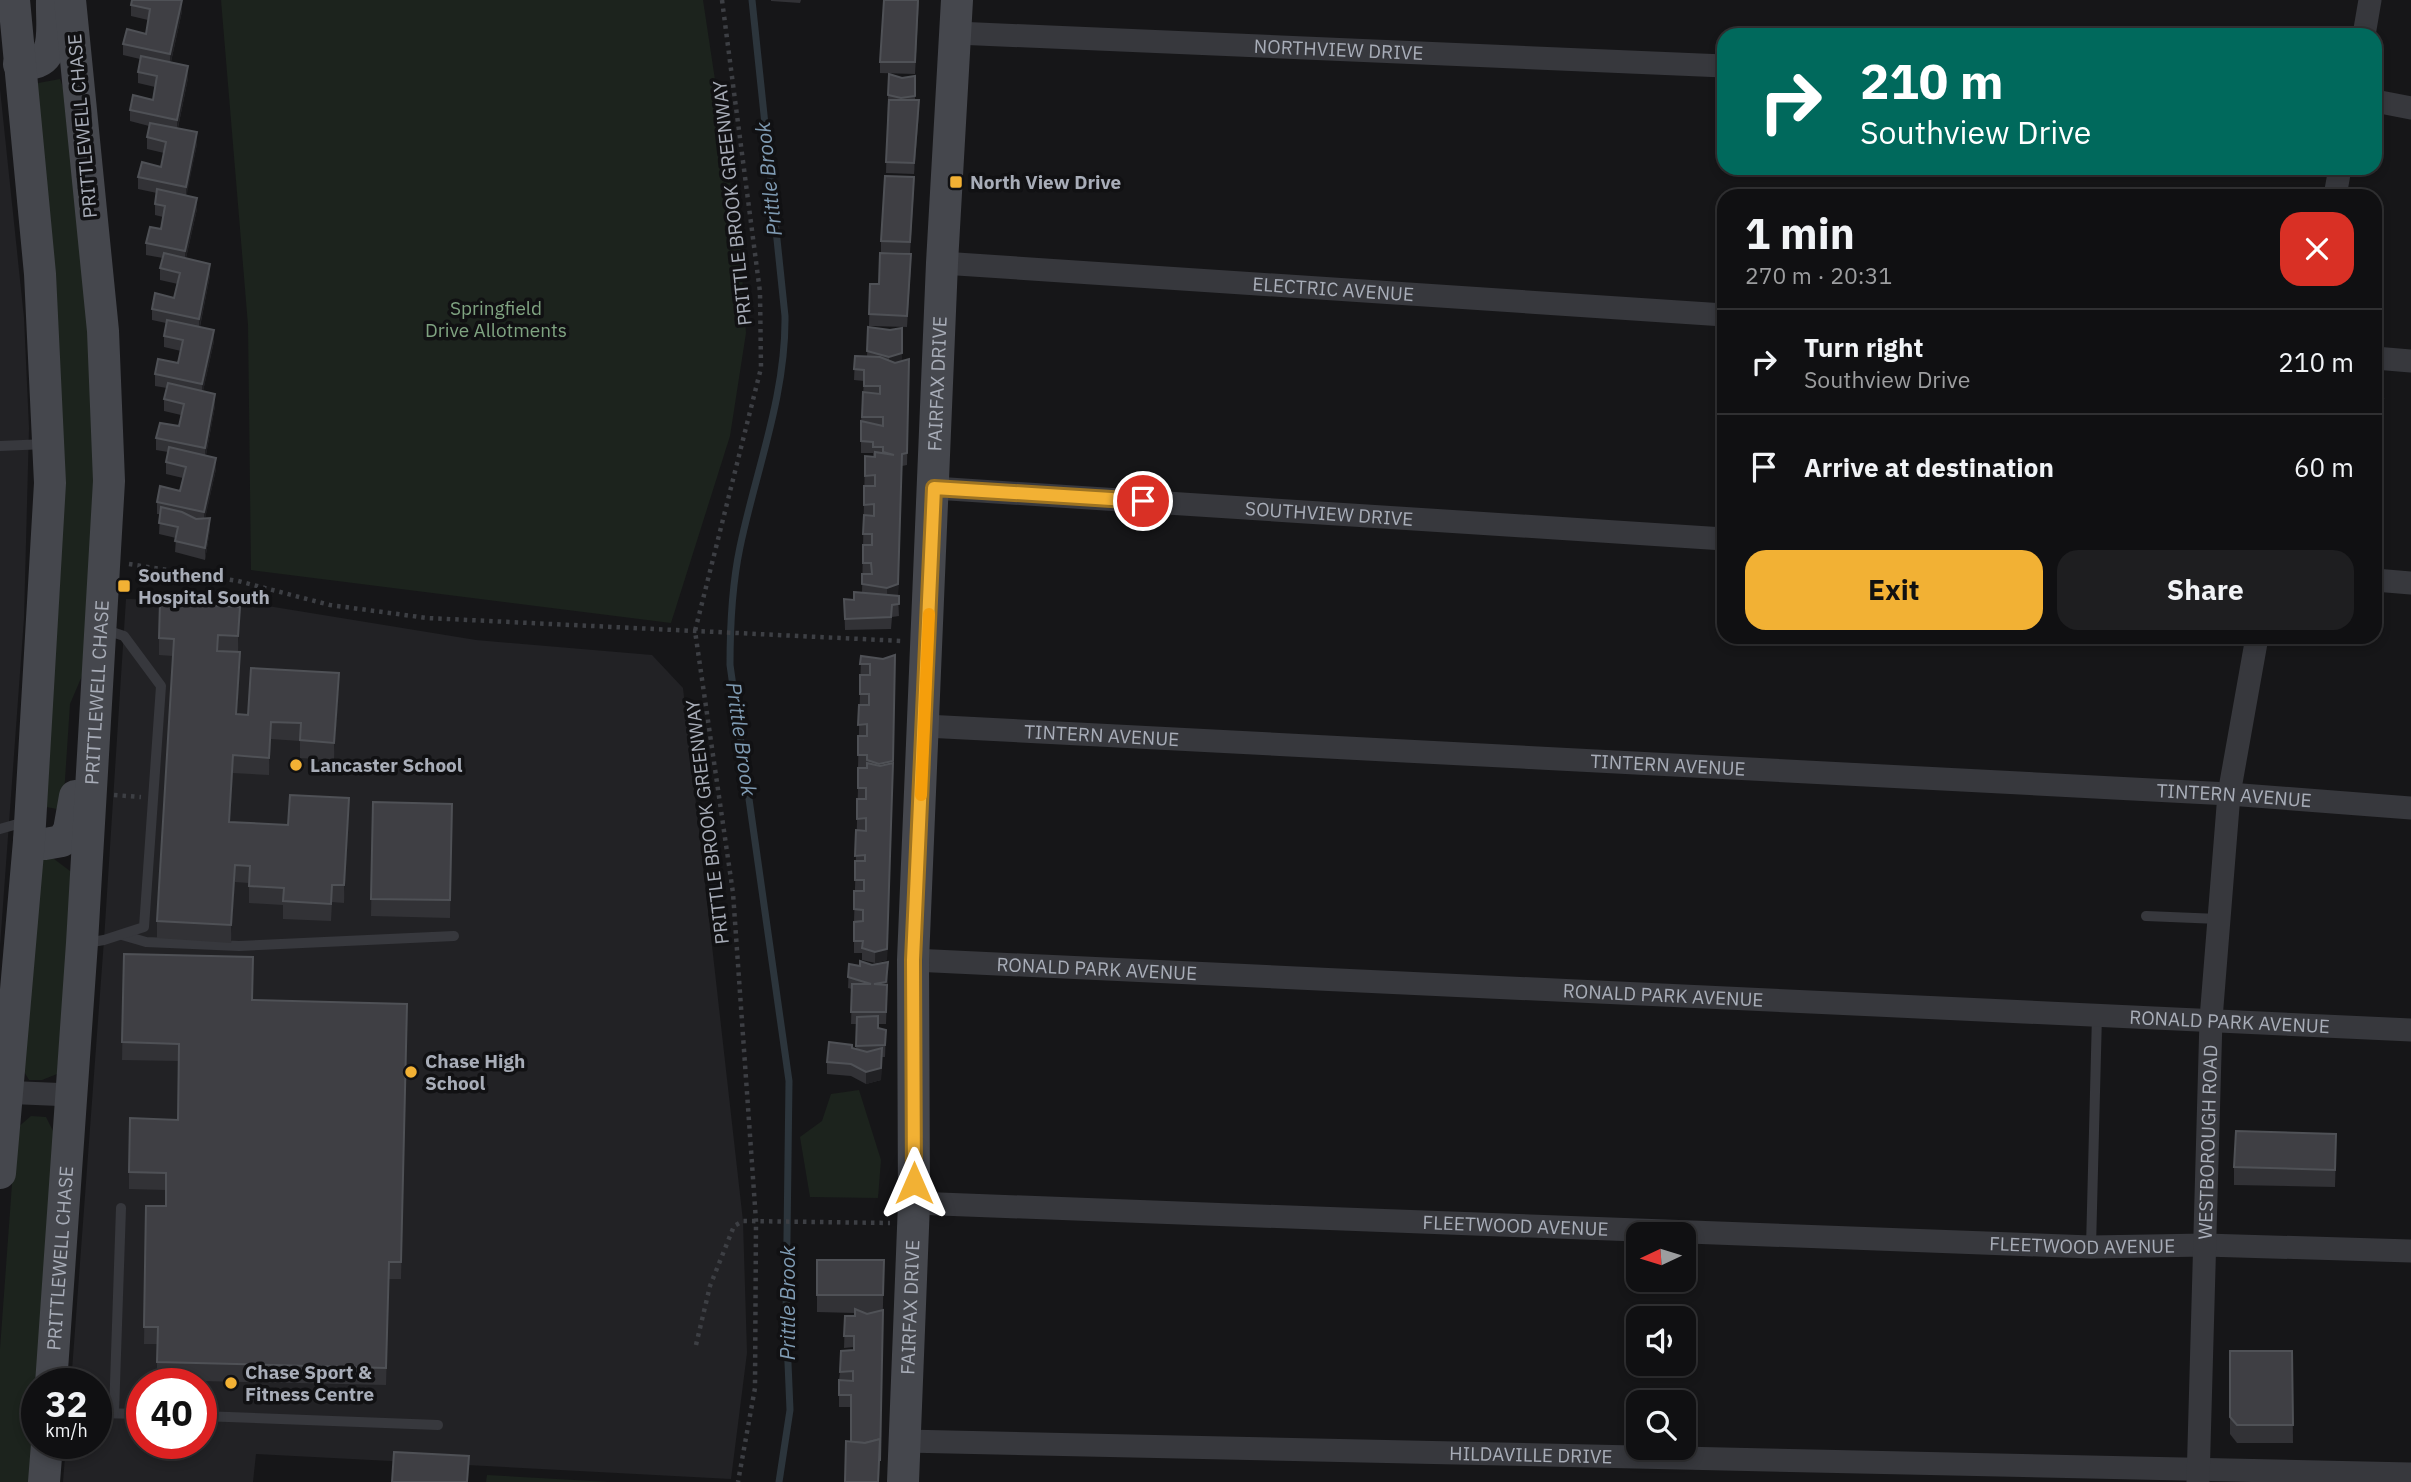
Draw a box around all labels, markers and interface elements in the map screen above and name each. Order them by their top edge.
street label: PRITTLEWELL CHASE [62,33,102,219]
street label: NORTHVIEW DRIVE [1253,34,1424,65]
text: 210 m [1860,49,2004,112]
icon: right [1745,56,1836,147]
street label: PRITTLE BROOK GREENWAY [707,78,757,327]
text: Southview Drive [1860,111,2091,153]
water label: Prittle Brook [748,120,788,238]
place label: North View Drive [970,170,1121,194]
marker: North View Drive [948,174,964,190]
text: 1 min [1745,206,1855,261]
button: close [2280,212,2354,286]
text: 270 m · 20:31 [1745,260,1892,290]
street label: ELECTRIC AVENUE [1252,272,1415,306]
park label: Springfield Drive Allotments [425,296,567,342]
street label: FAIRFAX DRIVE [922,316,952,452]
text: Turn right [1804,330,1923,364]
icon: right [1745,343,1783,381]
text: 210 m [2278,345,2354,379]
text: Southview Drive [1804,364,1970,394]
icon: arrive [1745,448,1783,486]
text: Arrive at destination [1804,450,2054,484]
text: 60 m [2294,450,2354,484]
pin [1113,471,1173,531]
icon: arrive [1124,482,1162,520]
street label: SOUTHVIEW DRIVE [1244,496,1414,531]
button: Exit [1745,550,2043,630]
button: Share [2057,550,2354,630]
place label: Southend Hospital South [138,563,270,609]
marker: Southend Hospital South [116,578,132,594]
street label: PRITTLEWELL CHASE [79,599,114,786]
water label: Prittle Brook [720,680,764,799]
street label: PRITTLE BROOK GREENWAY [680,698,734,946]
street label: TINTERN AVENUE [1024,719,1180,751]
street label: TINTERN AVENUE [1590,749,1746,781]
place label: Lancaster School [310,753,463,777]
marker: Lancaster School [288,757,304,773]
street label: TINTERN AVENUE [2156,778,2313,812]
street label: RONALD PARK AVENUE [996,952,1198,985]
street label: RONALD PARK AVENUE [1562,978,1764,1012]
street label: RONALD PARK AVENUE [2129,1005,2330,1038]
street label: WESTBOROUGH ROAD [2193,1044,2222,1240]
place label: Chase High School [425,1049,525,1095]
marker: Chase High School [403,1064,419,1080]
position arrow [877,1146,951,1220]
street label: PRITTLEWELL CHASE [41,1165,78,1351]
street label: FLEETWOOD AVENUE [1422,1210,1609,1241]
north arrow [1626,1222,1696,1292]
map controls [1626,1222,1696,1460]
street label: FLEETWOOD AVENUE [1989,1231,2175,1259]
street label: FAIRFAX DRIVE [895,1239,925,1375]
water label: Prittle Brook [773,1245,801,1360]
button: sound [1626,1306,1696,1376]
place label: Chase Sport & Fitness Centre [245,1360,374,1406]
speed limit sign: 40 [126,1368,217,1459]
marker: Chase Sport & Fitness Centre [223,1375,239,1391]
text: 32 [45,1381,88,1427]
button: search [1626,1390,1696,1460]
text: km/h [45,1419,88,1442]
street label: HILDAVILLE DRIVE [1449,1441,1613,1469]

